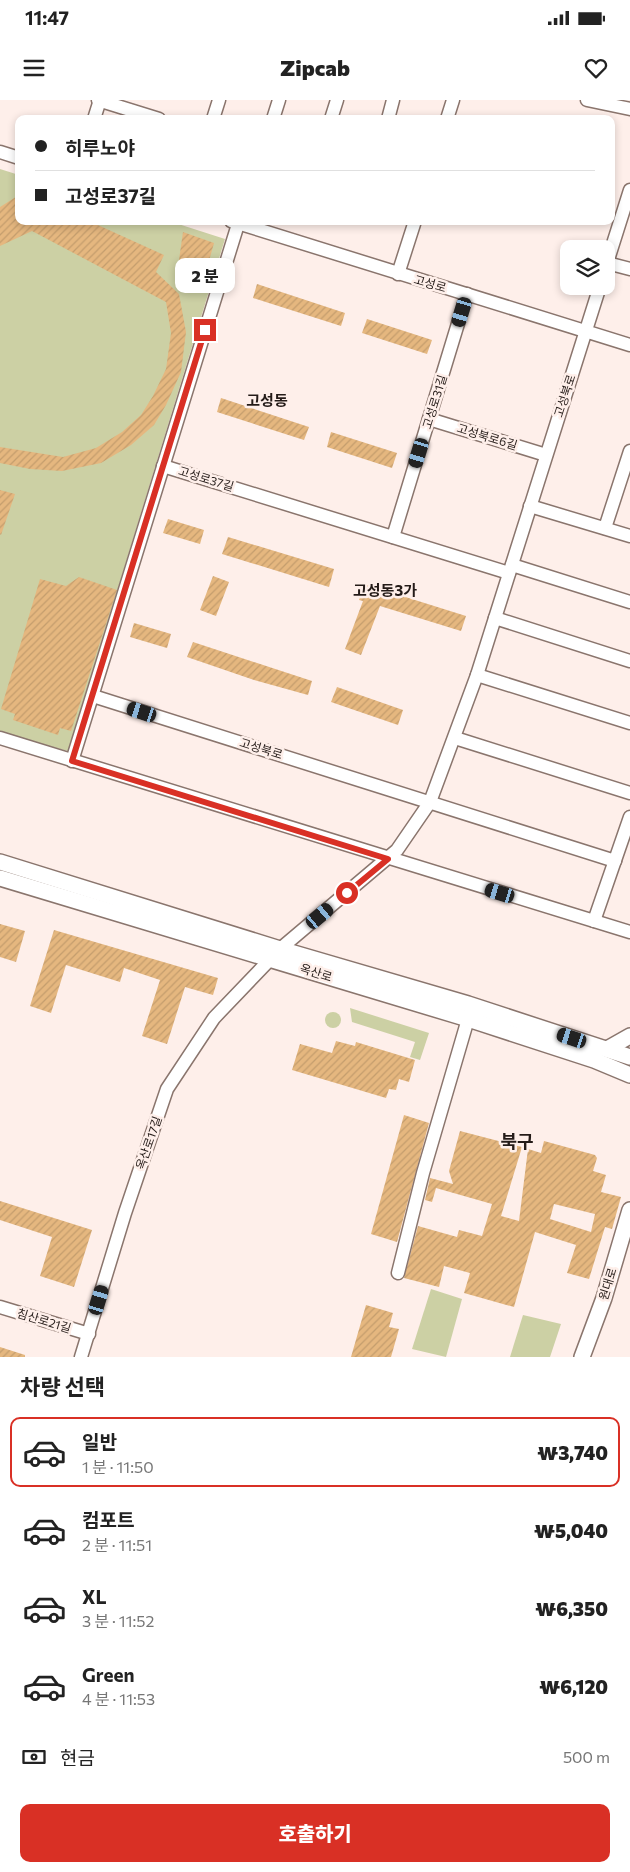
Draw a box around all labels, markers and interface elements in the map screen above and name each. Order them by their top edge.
text: 11:47 [25,6,69,29]
icon: menu [20,54,48,82]
text: Zipcab [280,54,350,81]
icon: heart [582,54,610,82]
text: 히루노야 [65,136,135,159]
text: 고성로37길 [65,184,156,207]
map controls [560,240,615,295]
button: layers [560,240,615,295]
callout: 2 분 [175,258,235,292]
text: 2 분 [191,266,219,285]
street label: 고성로 [412,272,448,294]
car [450,295,473,329]
route end [194,319,216,341]
street label: 고성로31길 [419,373,449,431]
street label: 고성북로 [551,373,578,419]
district label: 고성동 [246,391,288,409]
street label: 고성북로6길 [455,420,519,452]
car [407,436,430,470]
street label: 고성로37길 [177,463,236,493]
district label: 고성동3가 [353,581,417,599]
car [125,700,158,724]
street label: 고성북로 [238,735,284,761]
car [483,881,516,905]
route start [336,882,358,904]
car [303,901,336,931]
street label: 옥산로 [298,961,334,984]
car [555,1026,588,1050]
street label: 옥산로17길 [132,1114,164,1171]
district label: 북구 [500,1130,534,1152]
street label: 원대로 [596,1266,619,1302]
car [87,1283,110,1317]
street label: 침산로21길 [15,1305,73,1335]
text: 차량 선택 [20,1373,105,1400]
icon: car [22,1430,67,1475]
text: 일반 [82,1430,117,1453]
text: ₩3,740 [538,1441,608,1464]
text: 1 분 · 11:50 [82,1457,154,1476]
icon: car [22,1508,67,1553]
text: 컴포트 [82,1508,134,1531]
text: ₩5,040 [534,1519,608,1542]
text: 2 분 · 11:51 [82,1535,152,1554]
text: XL [82,1585,107,1608]
icon: car [22,1586,67,1631]
text: ₩6,350 [535,1597,608,1620]
text: 3 분 · 11:52 [82,1611,154,1630]
text: Green [82,1663,134,1686]
icon: car [22,1664,67,1709]
text: ₩6,120 [539,1675,608,1698]
text: 4 분 · 11:53 [82,1689,155,1708]
icon: cash [20,1743,48,1771]
text: 현금 [60,1746,95,1769]
text: 500 m [563,1747,610,1766]
button: 호출하기 [20,1804,610,1862]

